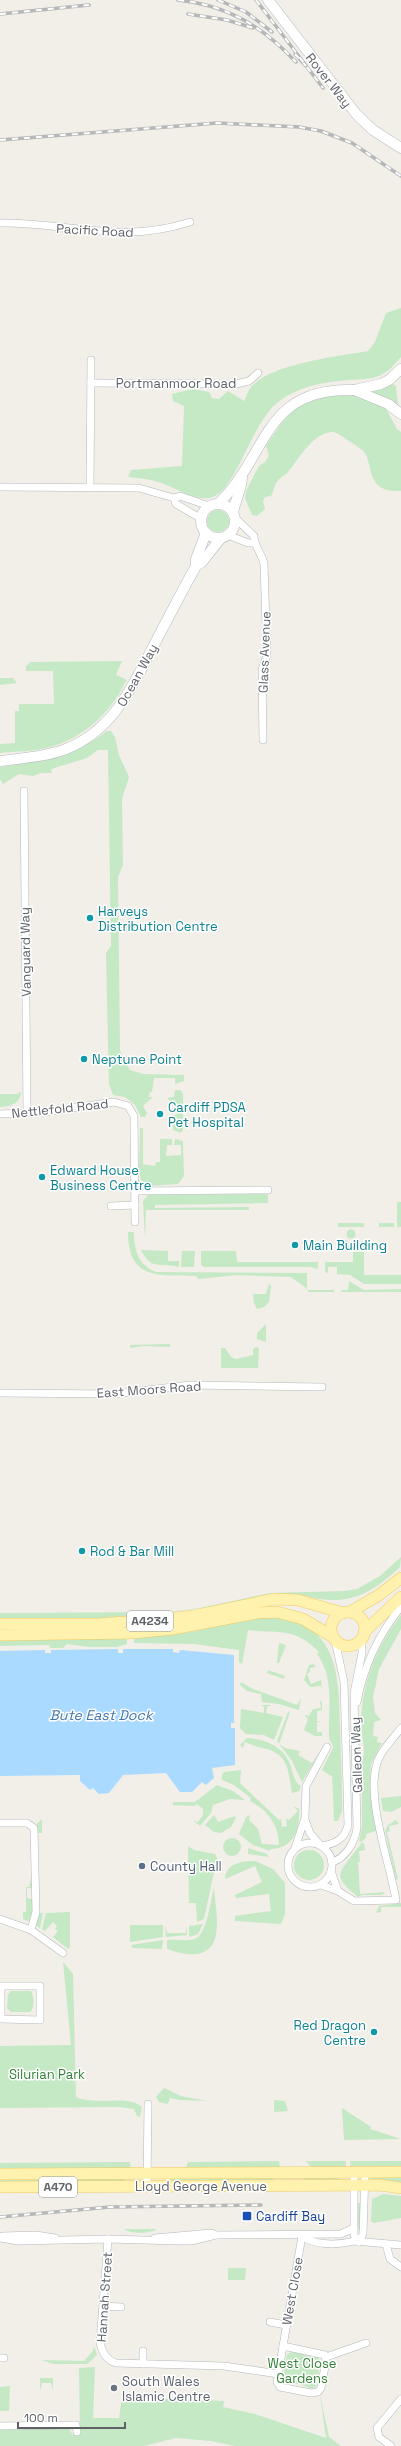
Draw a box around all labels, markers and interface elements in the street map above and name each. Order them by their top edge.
street label: Rover Way [302,49,355,111]
street label: Pacific Road [56,220,134,241]
street label: Portmanmoor Road [116,375,236,392]
street label: Glass Avenue [255,611,274,693]
street label: Ocean Way [113,641,162,710]
place label: Harveys Distribution Centre [98,903,218,935]
street label: Vanguard Way [16,907,35,997]
marker: Harveys Distribution Centre [85,913,95,923]
place label: Neptune Point [92,1051,182,1068]
marker: Neptune Point [79,1054,89,1064]
street label: Nettlefold Road [11,1095,109,1122]
place label: Cardiff PDSA Pet Hospital [168,1099,246,1131]
marker: Cardiff PDSA Pet Hospital [155,1109,165,1119]
place label: Edward House Business Centre [50,1162,151,1194]
marker: Edward House Business Centre [37,1172,47,1182]
place label: Main Building [303,1237,387,1254]
marker: Main Building [290,1240,300,1250]
street label: East Moors Road [96,1377,202,1402]
place label: Rod & Bar Mill [90,1543,174,1560]
marker: Rod & Bar Mill [77,1546,87,1556]
road number: A4234 [127,1611,173,1631]
water label: Bute East Dock [50,1706,154,1724]
street label: Galleon Way [347,1717,366,1793]
place label: County Hall [150,1858,222,1875]
marker: County Hall [137,1861,147,1871]
place label: Red Dragon Centre [293,2017,366,2049]
marker: Red Dragon Centre [369,2027,379,2037]
park label: Silurian Park [9,2066,85,2083]
road number: A470 [39,2177,77,2197]
street label: Lloyd George Avenue [135,2178,267,2195]
place label: Cardiff Bay [256,2208,325,2225]
marker: Cardiff Bay [241,2210,253,2222]
street label: Hannah Street [93,2251,116,2343]
street label: West Close [278,2256,307,2327]
park label: West Close Gardens [267,2355,337,2387]
place label: South Wales Islamic Centre [122,2373,210,2405]
marker: South Wales Islamic Centre [109,2383,119,2393]
scale bar [18,2404,125,2430]
text: 100 m [24,2410,58,2426]

